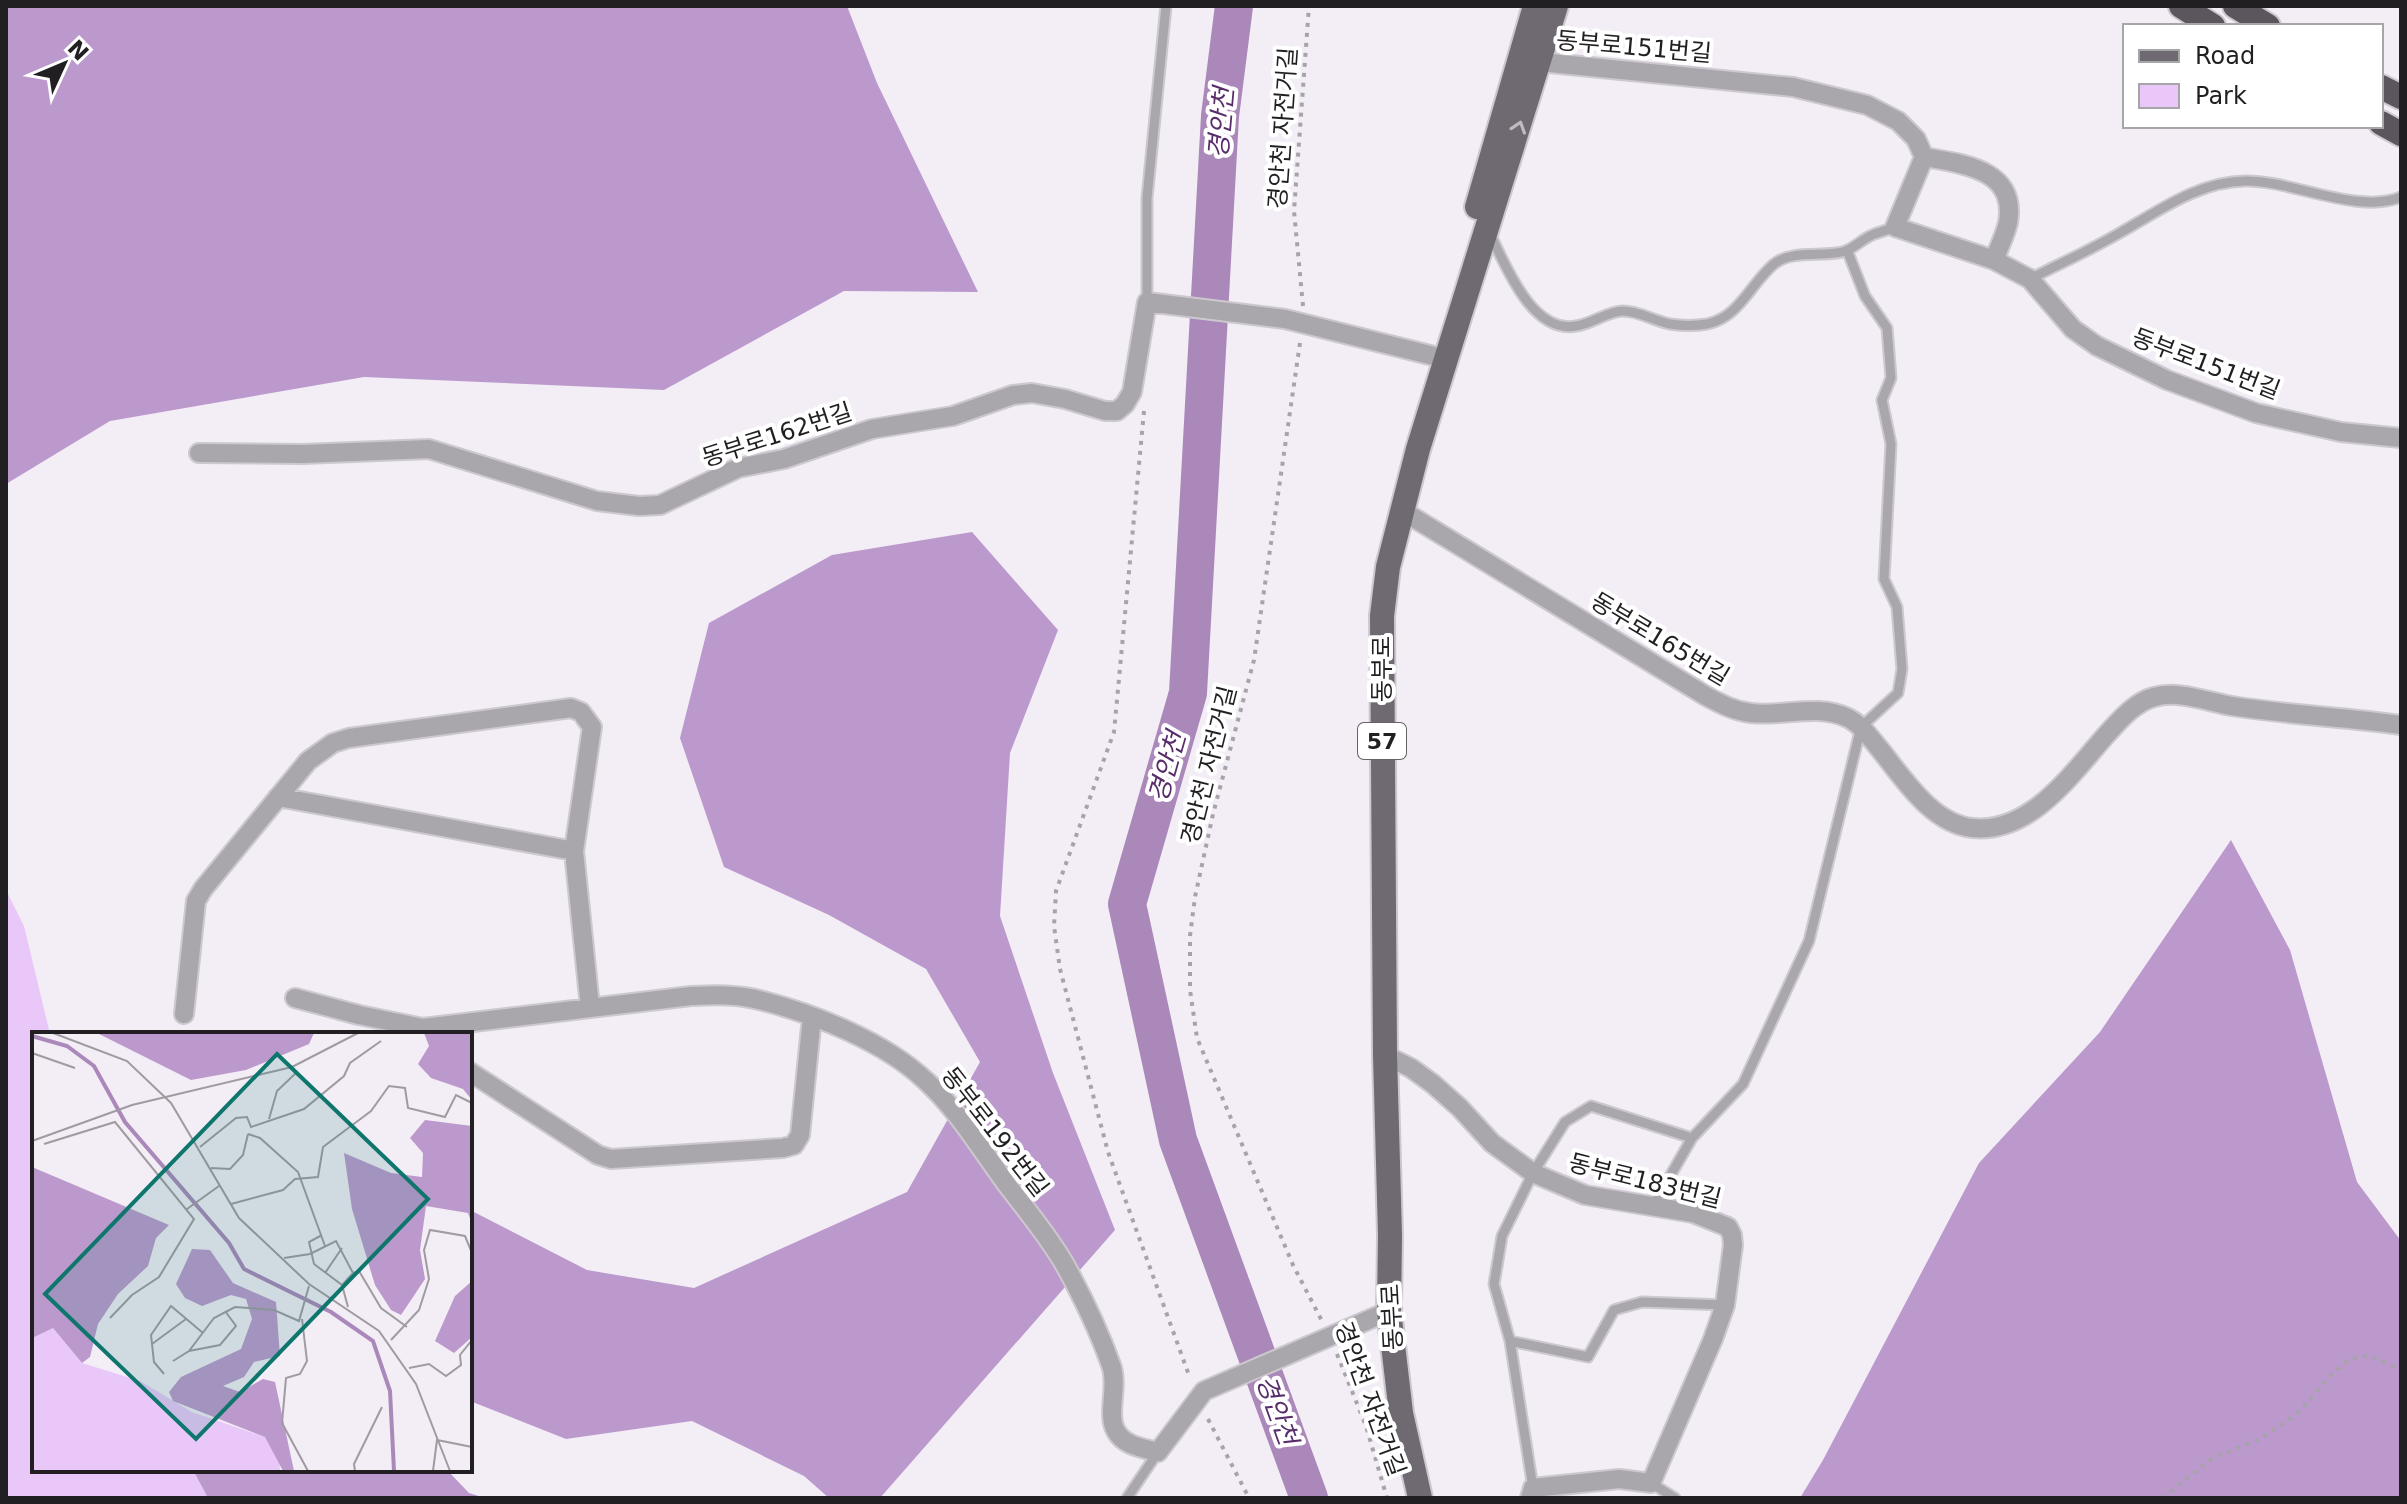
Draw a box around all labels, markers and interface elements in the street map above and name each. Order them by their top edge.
north arrow [24,24,104,104]
legend [2123,24,2383,128]
street label: 동부로151번길 [1555,26,1713,68]
text: N [63,35,93,66]
text: Road [2195,42,2255,70]
street label: 경안천 자전거길 [1263,46,1303,210]
text: Park [2195,82,2247,110]
water label: 경안천 [1203,83,1239,160]
one-way arrow [1510,120,1526,134]
street label: 동부로151번길 [2128,323,2284,405]
street label: 동부로162번길 [698,398,856,472]
street label: 동부로165번길 [1586,587,1734,691]
street label: 동부로 [1368,636,1396,702]
street label: 경안천 자전거길 [1176,683,1242,847]
road number: 57 [1358,723,1406,759]
water label: 경안천 [1143,725,1192,806]
inset map [32,1032,472,1472]
street label: 동부로192번길 [936,1062,1054,1202]
street label: 동부로183번길 [1566,1149,1724,1213]
street label: 동부로 [1376,1283,1408,1351]
street label: 경안천 자전거길 [1329,1318,1411,1480]
water label: 경안천 [1251,1371,1304,1452]

